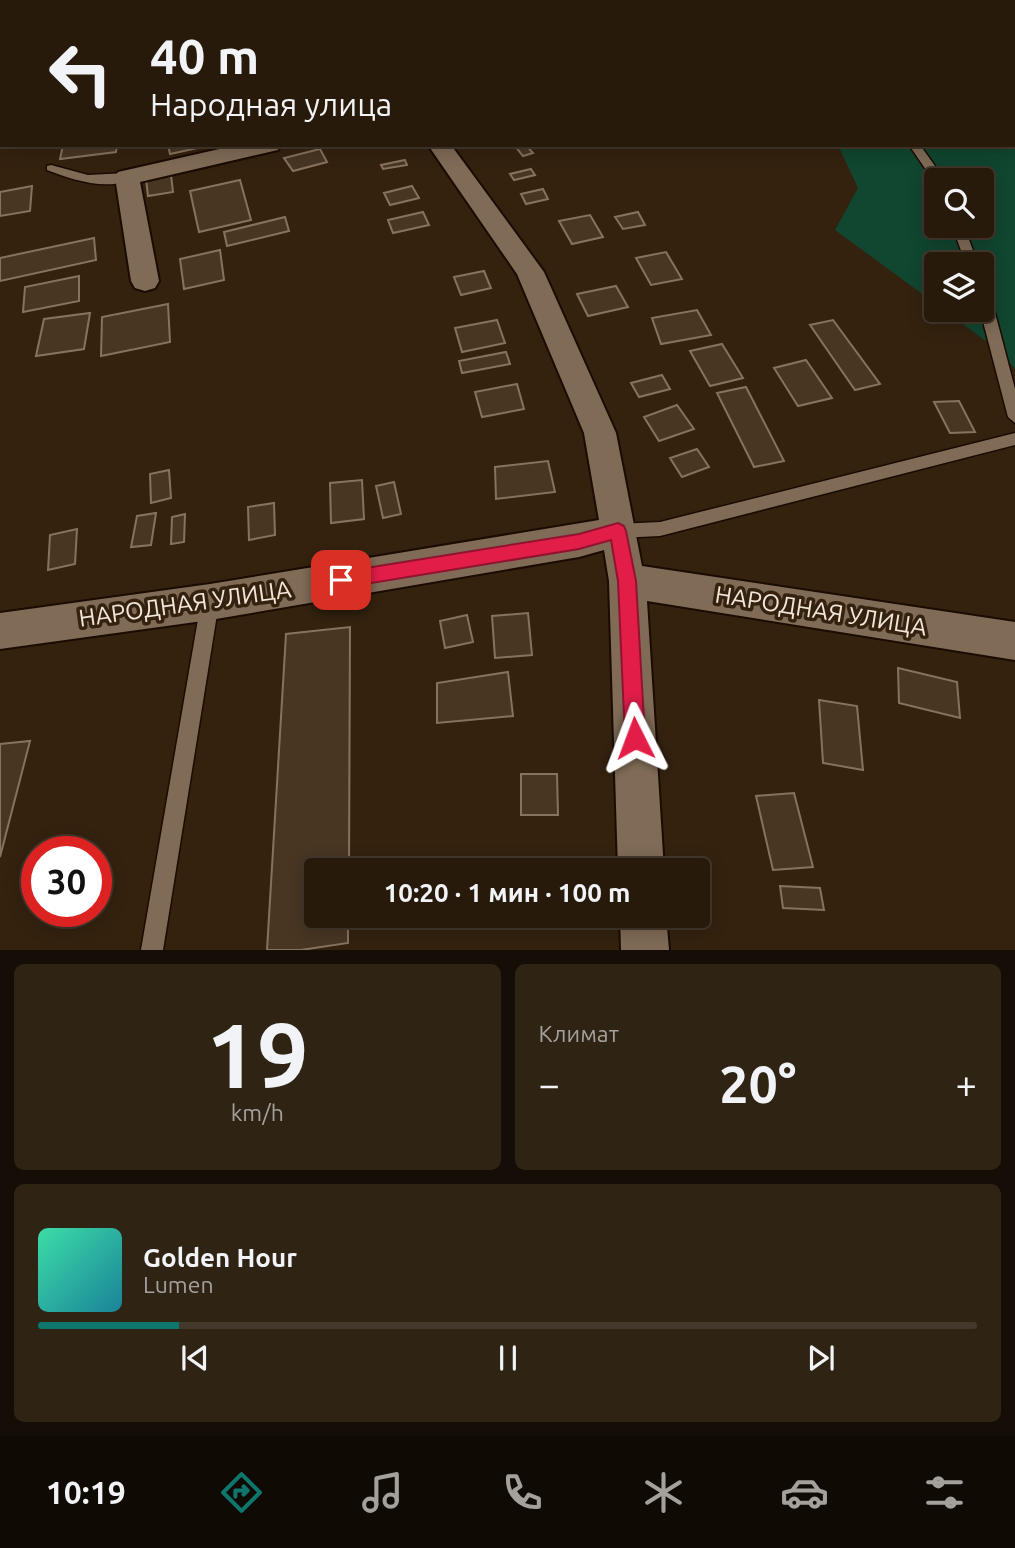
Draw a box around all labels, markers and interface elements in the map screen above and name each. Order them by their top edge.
icon: left [35,28,126,119]
text: 40 m [150,28,259,83]
text: Народная улица [150,86,392,122]
map controls [924,168,994,322]
button: search [924,168,994,238]
button: layers [924,252,994,322]
pin [311,550,371,610]
icon: arrive [322,561,360,599]
street label: НАРОДНАЯ УЛИЦА [77,575,293,632]
street label: НАРОДНАЯ УЛИЦА [713,580,929,641]
position arrow [598,701,672,775]
speed limit sign: 30 [21,836,112,927]
text: 10:20 · 1 мин · 100 m [384,878,630,907]
text: 19 [206,1003,309,1105]
text: Климат [539,1021,619,1046]
text: 20° [719,1055,796,1113]
text: − [539,1063,560,1105]
text: + [956,1063,977,1105]
text: km/h [231,1100,284,1125]
text: Golden Hour [143,1243,297,1272]
text: Lumen [143,1272,214,1297]
icon: previous [176,1339,214,1377]
icon: pause [489,1339,527,1377]
icon: next [802,1339,840,1377]
icon: directions [217,1468,266,1517]
icon: music [358,1468,407,1517]
icon: phone [498,1468,547,1517]
icon: climate [639,1468,688,1517]
icon: car [780,1468,829,1517]
icon: filters [920,1468,969,1517]
text: 10:19 [46,1474,126,1510]

